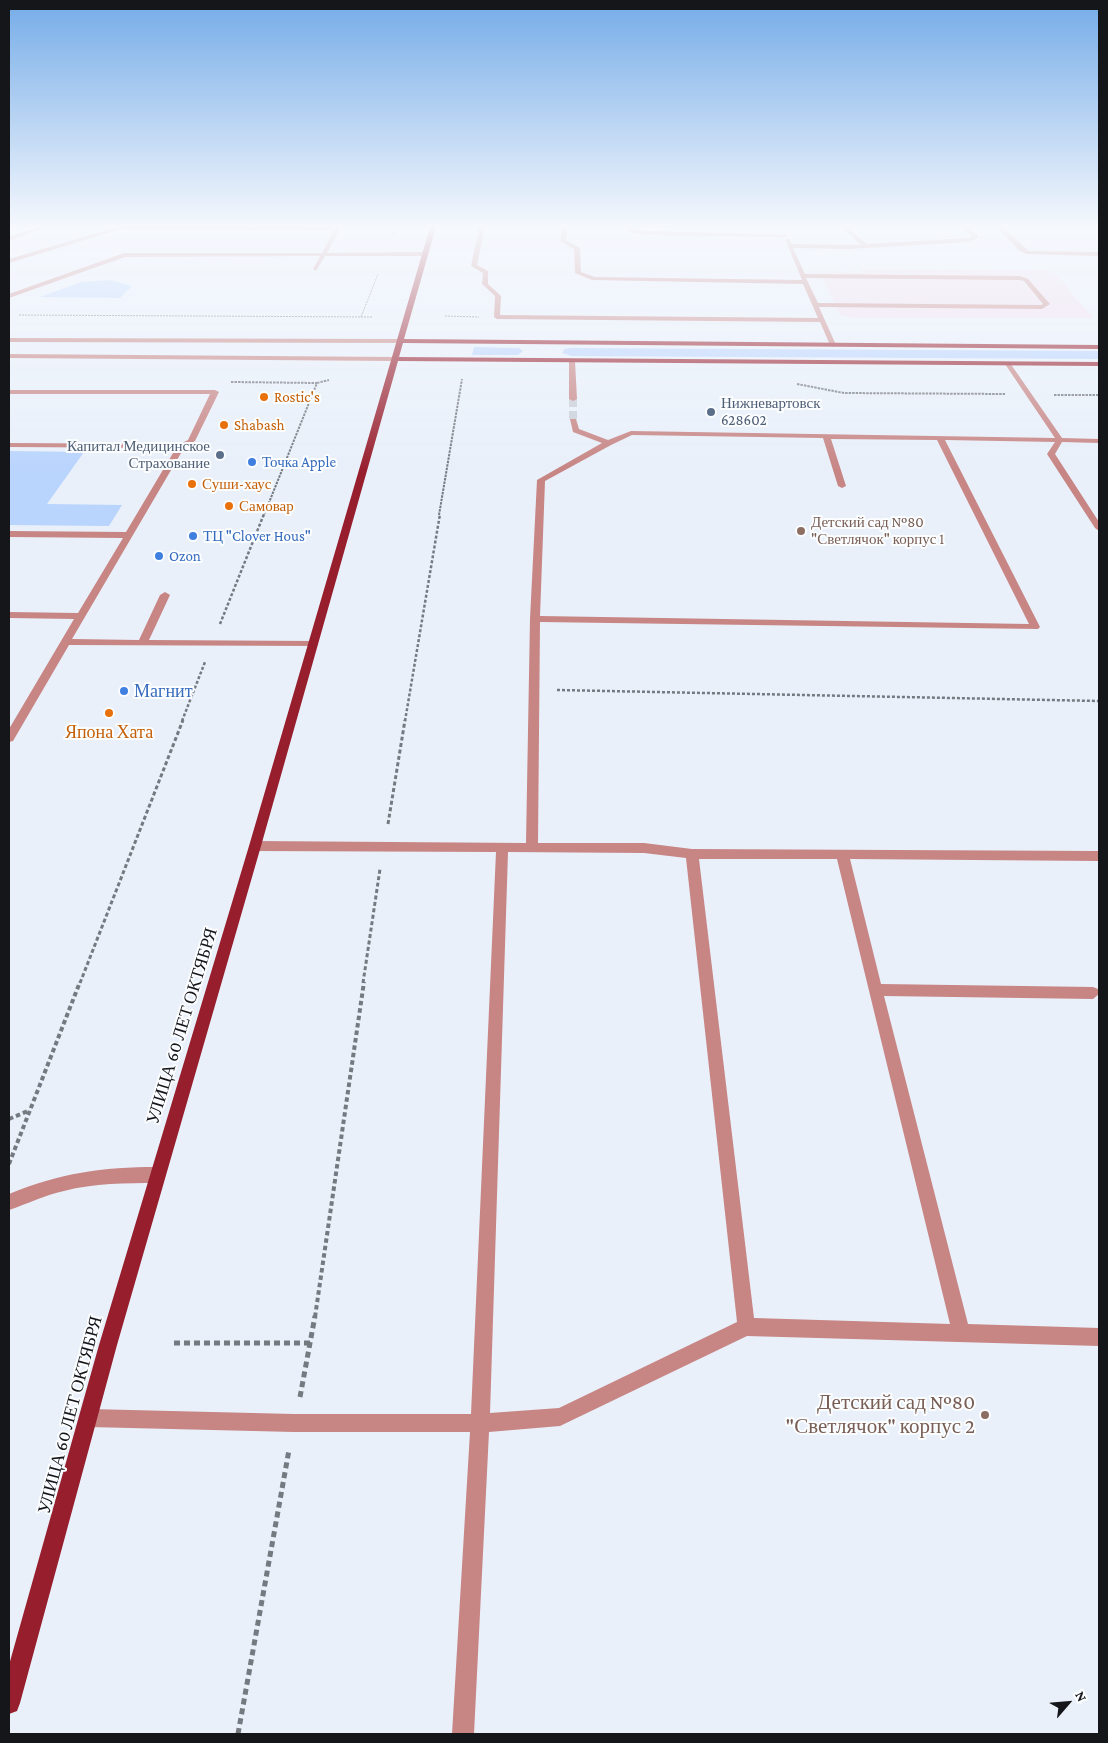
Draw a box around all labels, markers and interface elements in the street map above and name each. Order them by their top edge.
place label: Rostic's [274,388,320,406]
marker: Rostic's [258,391,270,403]
place label: Нижневартовск 628602 [721,394,821,429]
marker: Нижневартовск 628602 [705,406,717,418]
place label: Shabash [234,416,285,434]
marker: Shabash [218,419,230,431]
place label: Капитал Медицинское Страхование [67,437,210,472]
marker: Капитал Медицинское Страхование [214,449,226,461]
place label: Точка Apple [262,453,336,471]
marker: Точка Apple [246,456,258,468]
place label: Суши-хаус [202,475,272,493]
marker: Суши-хаус [186,478,198,490]
place label: Самовар [239,497,294,515]
marker: Самовар [223,500,235,512]
place label: Детский сад №80 "Светлячок" корпус 1 [811,513,944,548]
marker: Детский сад №80 "Светлячок" корпус 1 [795,525,807,537]
place label: ТЦ "Clover Hous" [203,527,311,545]
marker: ТЦ "Clover Hous" [187,530,199,542]
place label: Ozon [169,547,201,565]
marker: Ozon [153,550,165,562]
place label: Магнит [134,680,193,702]
marker: Магнит [118,685,130,697]
marker: Япона Хата [103,707,115,719]
place label: Япона Хата [65,721,153,743]
street label: УЛИЦА 60 ЛЕТ ОКТЯБРЯ [142,925,222,1127]
street label: УЛИЦА 60 ЛЕТ ОКТЯБРЯ [33,1314,107,1516]
place label: Детский сад №80 "Светлячок" корпус 2 [786,1390,975,1440]
marker: Детский сад №80 "Светлячок" корпус 2 [979,1409,991,1421]
north arrow [1043,1678,1093,1728]
text: N [1072,1688,1091,1704]

